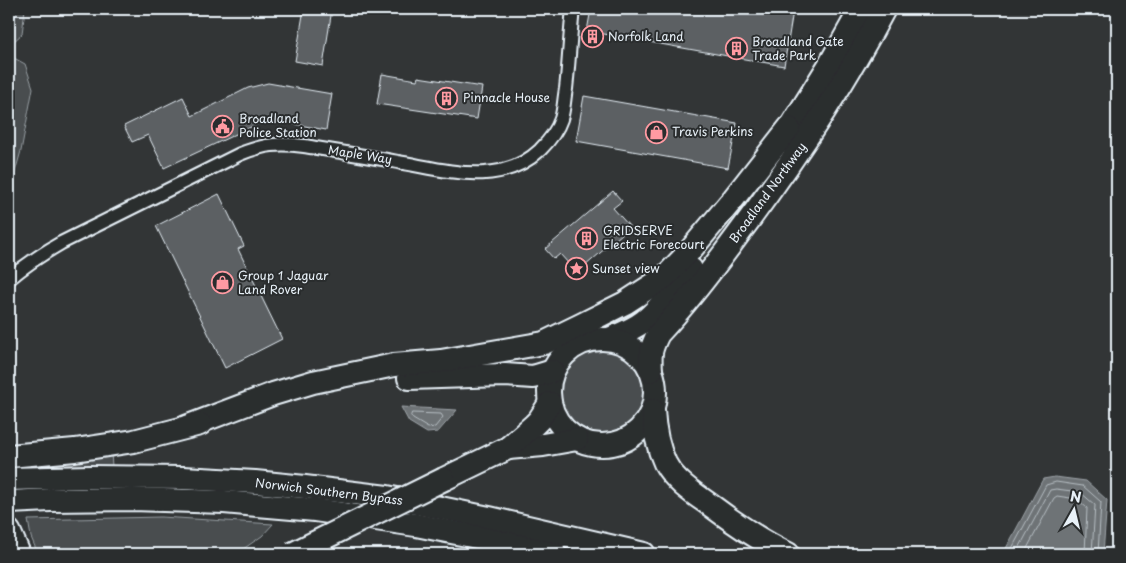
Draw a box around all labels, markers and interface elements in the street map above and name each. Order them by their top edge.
building icon: Norfolk Land [580,25,604,49]
place label: Norfolk Land [608,27,684,45]
place label: Broadland Gate Trade Park [752,32,844,64]
building icon: Broadland Gate Trade Park [724,37,748,61]
building icon: Pinnacle House [435,86,459,110]
place label: Pinnacle House [463,88,550,106]
place label: Broadland Police Station [239,109,317,141]
public building icon: Broadland Police Station [211,114,235,138]
shop icon: Travis Perkins [644,120,668,144]
place label: Travis Perkins [672,122,754,140]
street label: Broadland Northway [725,138,810,246]
street label: Maple Way [327,140,394,168]
place label: GRIDSERVE Electric Forecourt [603,221,705,253]
building icon: GRIDSERVE Electric Forecourt [575,226,599,250]
place icon: Sunset view [564,257,588,281]
place label: Sunset view [592,259,660,277]
place label: Group 1 Jaguar Land Rover [238,266,329,298]
shop icon: Group 1 Jaguar Land Rover [210,271,234,295]
street label: Norwich Southern Bypass [254,473,404,509]
text: N [1069,485,1083,508]
north arrow [1048,486,1098,536]

